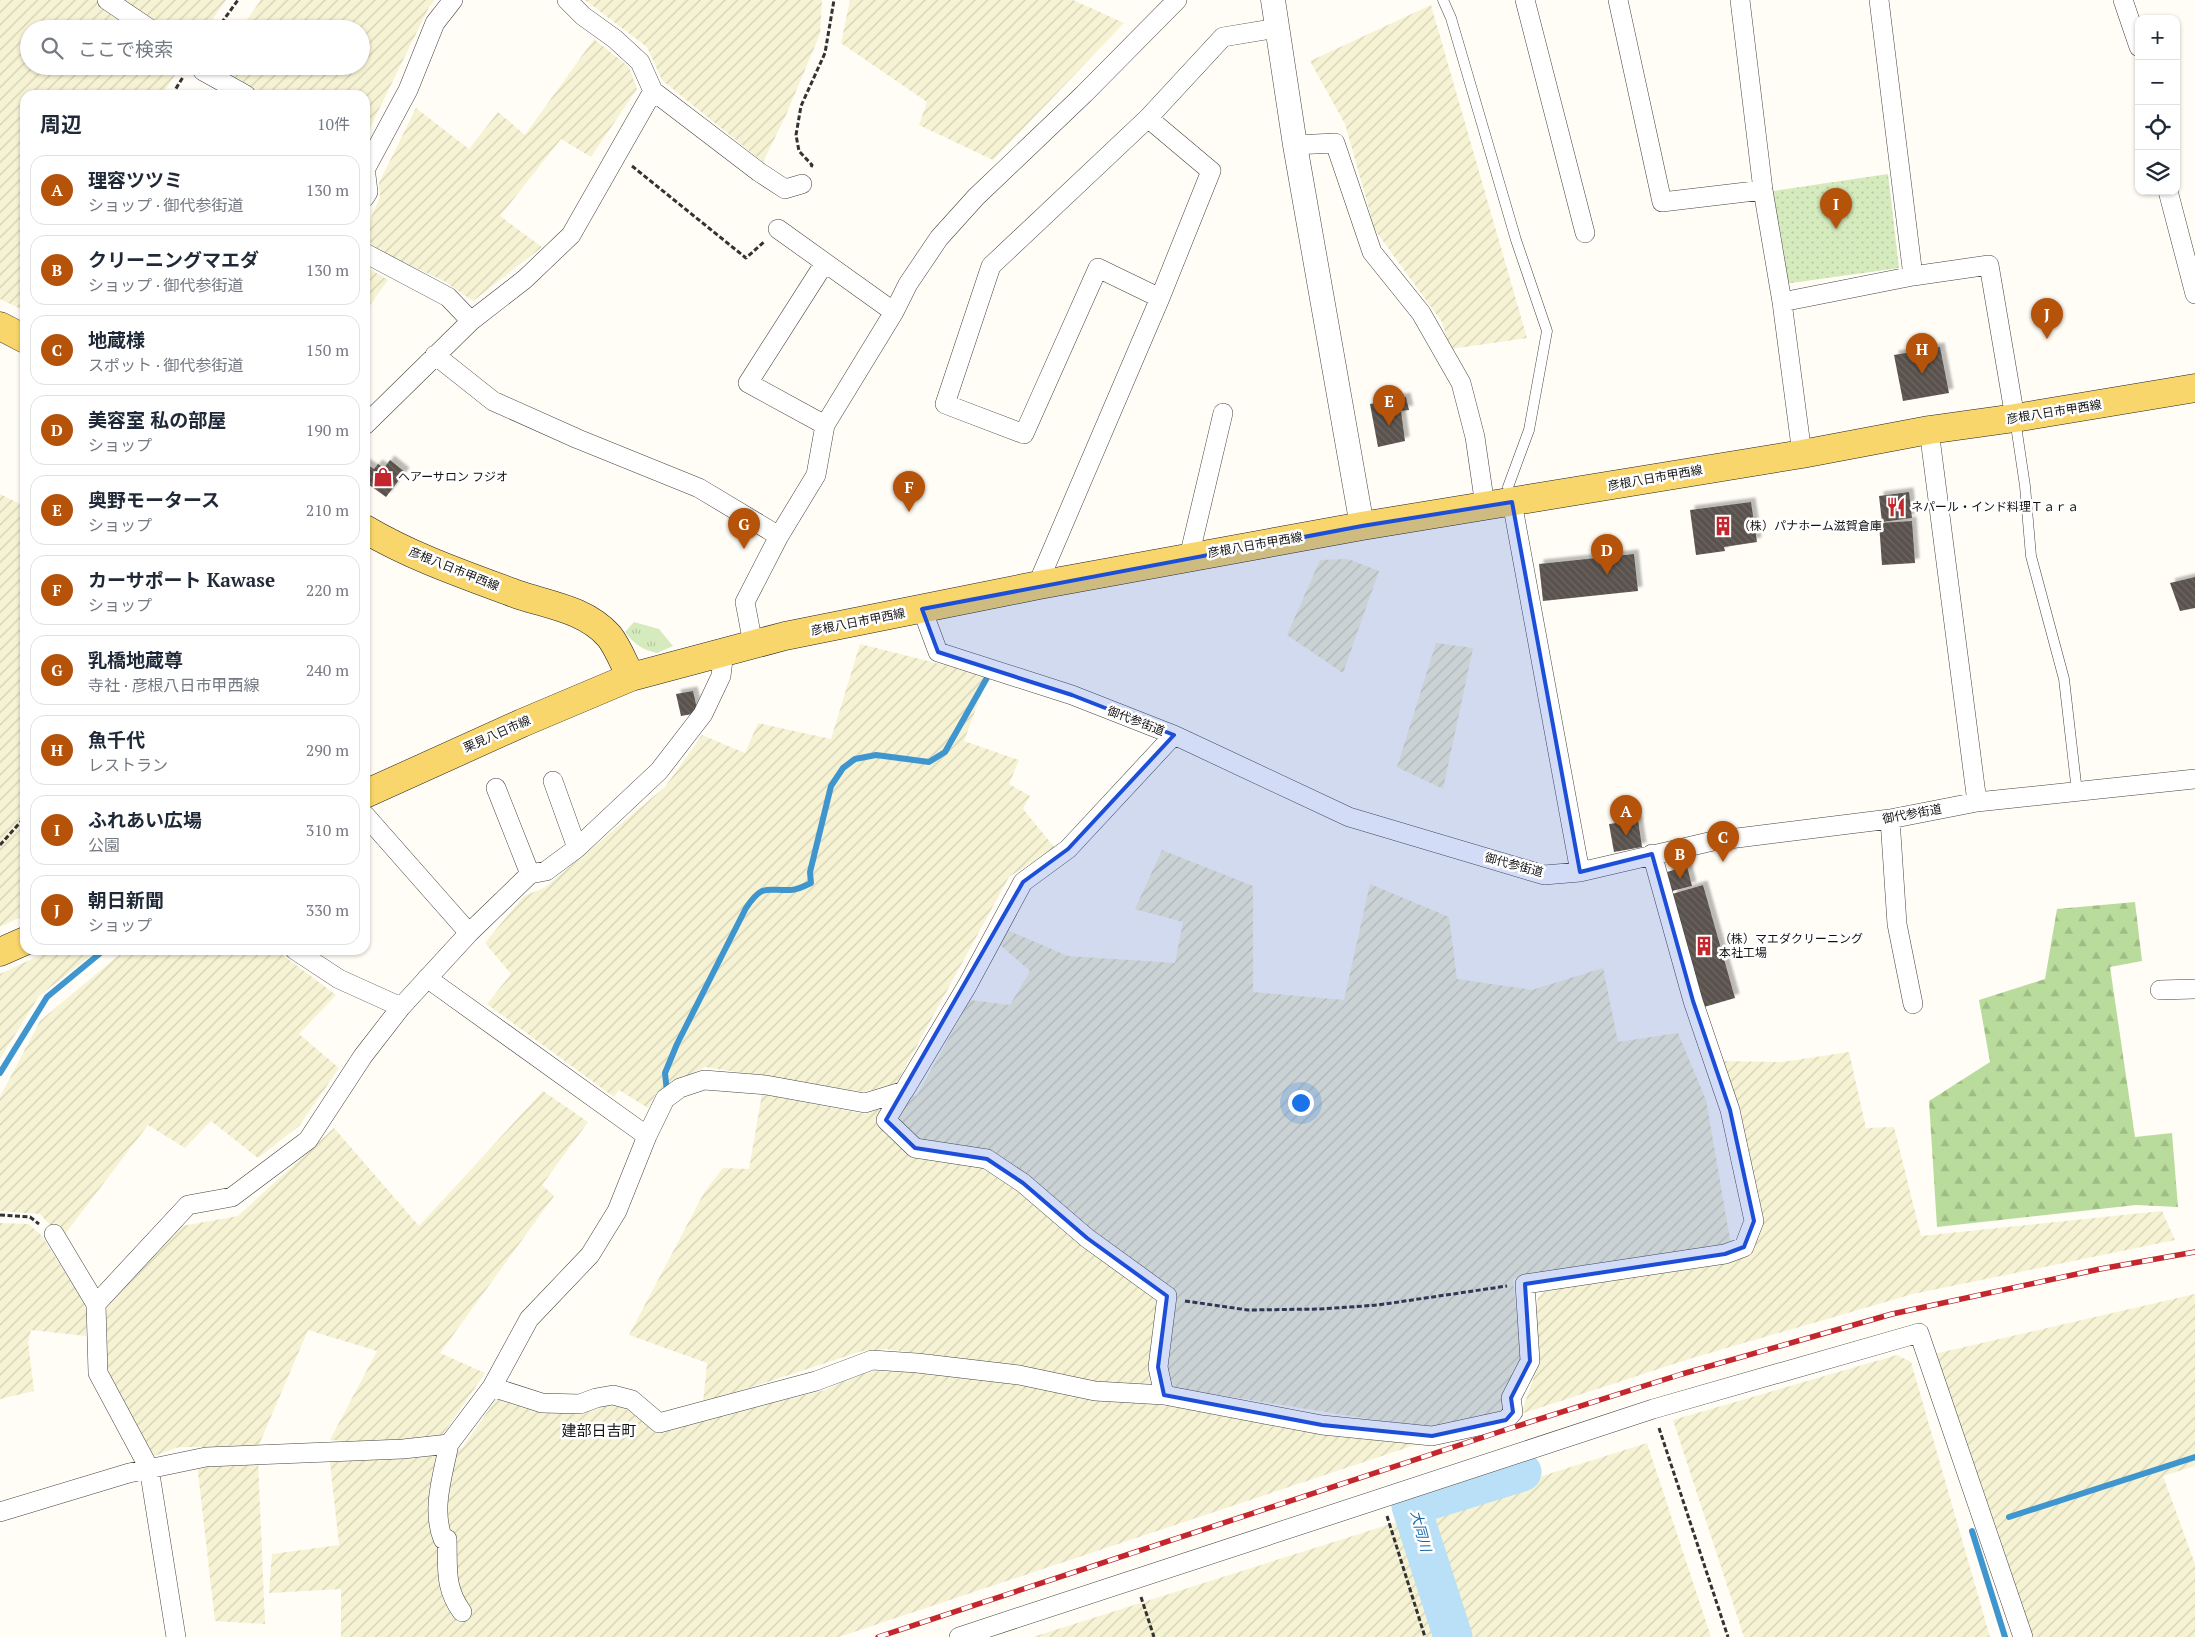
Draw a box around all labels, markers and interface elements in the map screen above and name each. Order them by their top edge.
map controls [2135,15,2180,195]
button: + [2135,15,2180,60]
search box [20,20,370,75]
icon: search [38,34,66,62]
text: ここで検索 [78,36,173,61]
button: − [2135,60,2180,105]
button: locate [2135,105,2180,150]
text: 周辺 [40,110,82,138]
text: 10件 [317,113,350,135]
button: layers [2135,150,2180,195]
text: 理容ツツミ [88,167,183,192]
text: A [51,179,63,201]
text: 130 m [306,179,349,201]
pin: I [1820,188,1852,229]
text: ショップ · 御代参街道 [88,194,244,216]
text: クリーニングマエダ [88,247,259,272]
text: B [52,259,62,281]
text: 130 m [306,259,349,281]
text: ショップ · 御代参街道 [88,274,244,296]
pin: J [2031,298,2063,339]
text: 地蔵様 [88,327,145,352]
pin: H [1906,333,1938,374]
text: C [52,339,62,361]
text: 150 m [306,339,349,361]
text: スポット · 御代参街道 [88,354,244,376]
pin: E [1373,385,1405,426]
street label: 彦根八日市甲西線 [2005,397,2103,426]
text: 美容室 私の部屋 [88,407,226,432]
text: D [51,419,63,441]
text: 190 m [306,419,349,441]
text: ショップ [88,434,152,456]
street label: 彦根八日市甲西線 [1606,462,1703,493]
shop icon: ヘアーサロン フジオ [372,466,394,488]
place label: ヘアーサロン フジオ [398,469,508,484]
pin: F [893,471,925,512]
text: 奥野モータース [88,487,220,512]
restaurant icon: ネパール・インド料理Ｔａｒａ [1885,496,1907,518]
text: E [52,499,62,521]
text: 210 m [306,499,349,521]
place label: ネパール・インド料理Ｔａｒａ [1911,499,2079,514]
pin: G [728,508,760,549]
text: ショップ [88,514,152,536]
building icon: （株）パナホーム滋賀倉庫 [1712,515,1734,537]
place label: （株）パナホーム滋賀倉庫 [1738,518,1882,533]
street label: 彦根八日市甲西線 [1206,529,1303,560]
pin: D [1591,534,1623,575]
street label: 彦根八日市甲西線 [407,544,502,593]
text: カーサポート Kawase [88,567,275,592]
text: F [52,579,62,601]
text: 220 m [306,579,349,601]
text: ショップ [88,594,152,616]
street label: 彦根八日市甲西線 [809,605,906,638]
text: 乳橋地蔵尊 [88,647,183,672]
text: G [51,659,63,681]
text: 240 m [306,659,349,681]
text: 寺社 · 彦根八日市甲西線 [88,674,260,696]
street label: 御代参街道 [1105,703,1167,738]
street label: 栗見八日市線 [461,712,533,755]
text: 魚千代 [88,727,145,752]
text: H [51,739,63,761]
text: 290 m [306,739,349,761]
text: レストラン [88,754,168,776]
pin: A [1610,795,1642,836]
street label: 御代参街道 [1881,801,1943,826]
text: ふれあい広場 [88,807,202,832]
text: I [54,819,60,841]
text: 310 m [306,819,349,841]
pin: C [1707,821,1739,862]
text: 公園 [88,834,120,856]
pin: B [1664,838,1696,879]
street label: 御代参街道 [1483,850,1545,880]
text: 朝日新聞 [88,887,164,912]
text: J [54,899,60,921]
text: 330 m [306,899,349,921]
text: ショップ [88,914,152,936]
place label: （株）マエダクリーニング 本社工場 [1719,931,1863,960]
building icon: （株）マエダクリーニング 本社工場 [1693,935,1715,957]
your location [1288,1090,1314,1116]
district label: 建部日吉町 [561,1420,637,1440]
water label: 大同川 [1407,1508,1437,1556]

